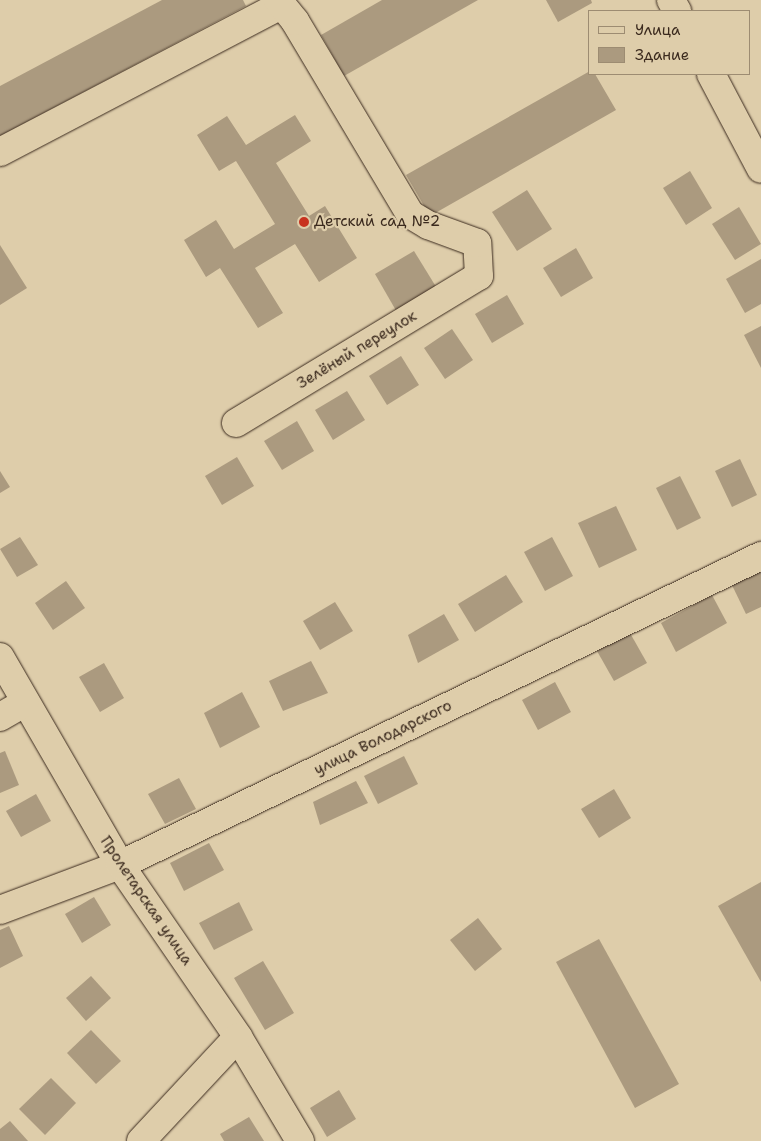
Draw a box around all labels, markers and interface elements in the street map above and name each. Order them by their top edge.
legend [588,10,751,75]
text: Улица [635,20,680,40]
text: Здание [635,45,689,65]
place label: Детский сад №2 [314,213,440,231]
marker: Детский сад №2 [298,216,310,228]
street label: Зелёный переулок [294,307,420,393]
street label: улица Володарского [311,697,455,779]
street label: Пролетарская улица [96,833,196,969]

